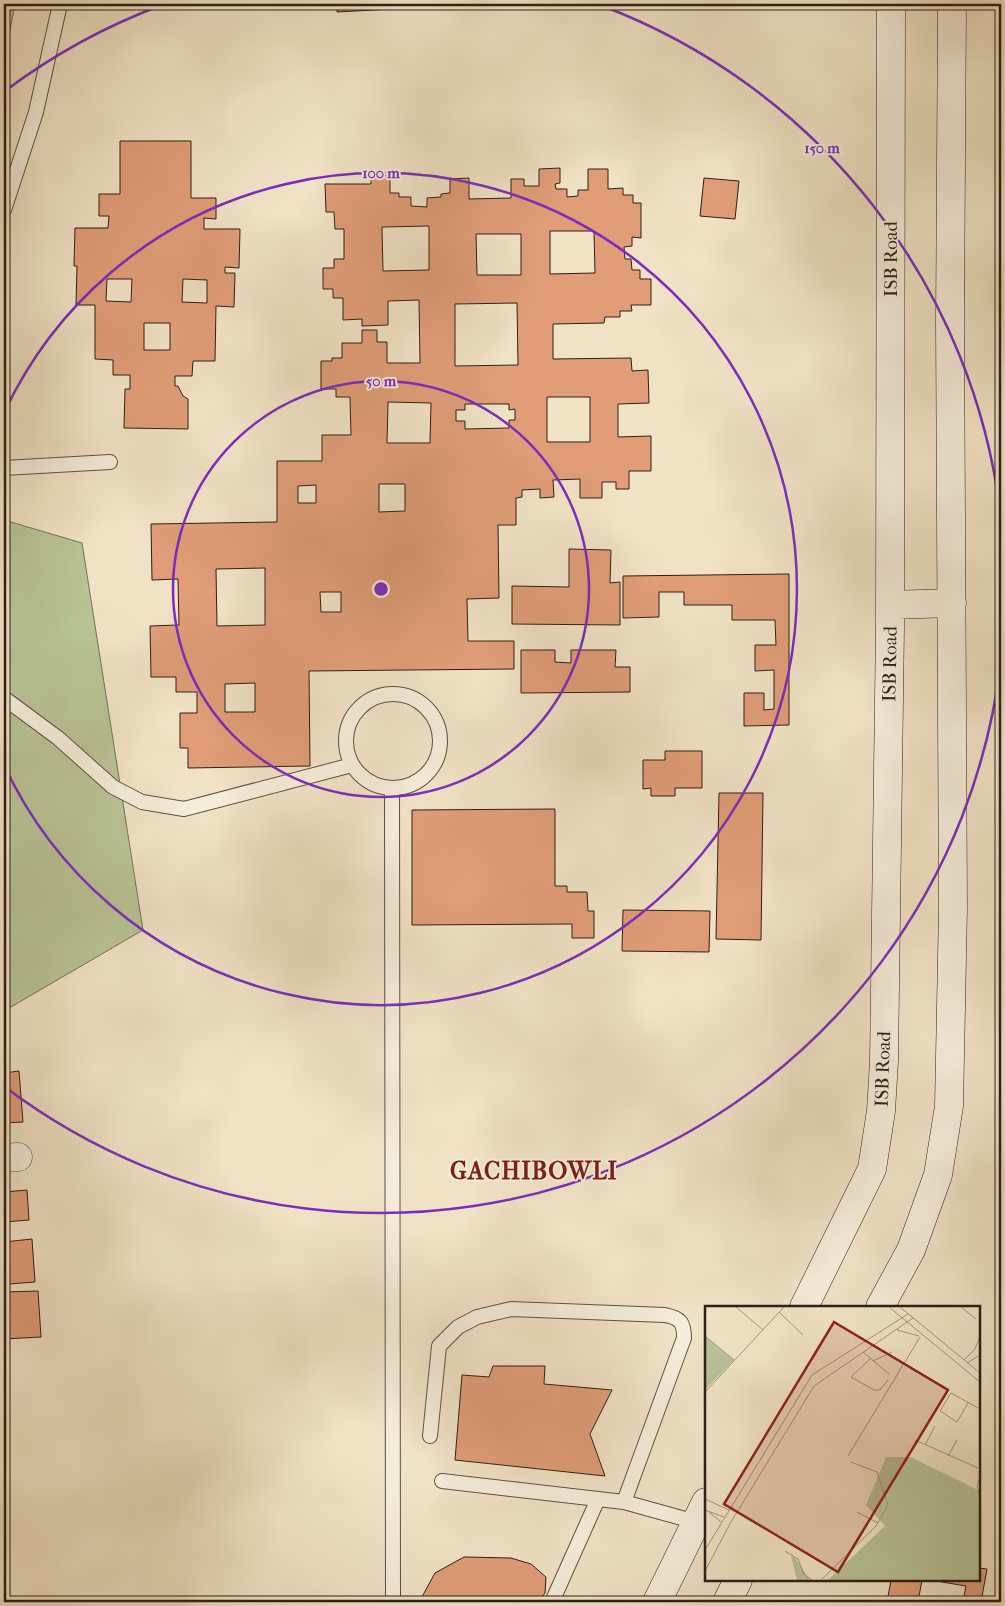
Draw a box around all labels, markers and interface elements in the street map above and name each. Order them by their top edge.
text: 150 m [804,139,840,157]
text: 100 m [362,164,400,182]
street label: ISB Road [880,220,902,297]
text: 50 m [366,372,397,390]
centre of rings [372,580,390,598]
street label: ISB Road [878,625,902,702]
street label: ISB Road [871,1030,895,1107]
district label: GACHIBOWLI [450,1157,618,1185]
inset map [705,1306,980,1581]

